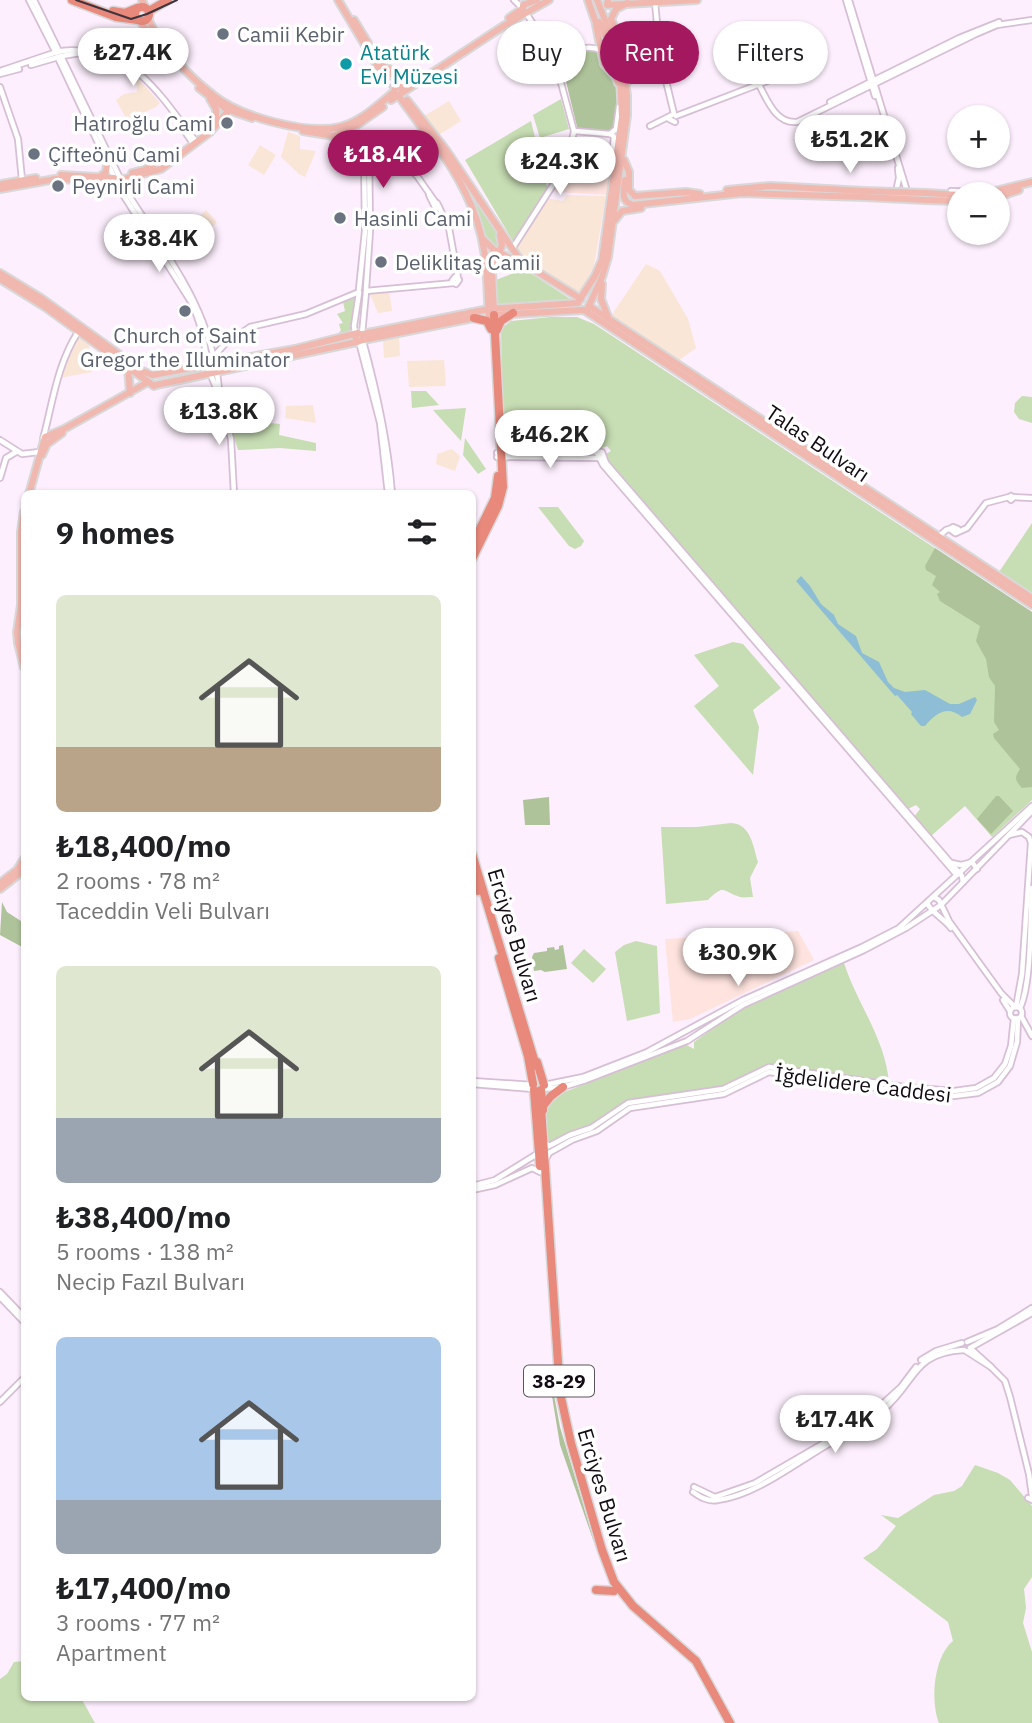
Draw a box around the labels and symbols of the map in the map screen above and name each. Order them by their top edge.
place label: Camii Kebir [237,20,345,48]
marker: Camii Kebir [215,26,231,42]
pin: ₺27.4K [76,28,190,88]
place label: Atatürk Evi Müzesi [360,38,458,90]
marker: Atatürk Evi Müzesi [338,56,354,72]
place label: Hatıroğlu Cami [73,109,213,137]
marker: Hatıroğlu Cami [219,115,235,131]
pin: ₺51.2K [793,116,907,175]
pin: ₺18.4K [326,130,440,190]
pin: ₺24.3K [503,138,617,197]
place label: Çifteönü Cami [48,140,180,168]
marker: Çifteönü Cami [26,146,42,162]
place label: Peynirli Cami [72,172,195,200]
marker: Peynirli Cami [50,178,66,194]
place label: Hasinli Cami [354,204,471,232]
marker: Hasinli Cami [332,210,348,226]
pin: ₺38.4K [102,215,216,274]
place label: Deliklitaş Camii [395,248,540,276]
marker: Deliklitaş Camii [373,254,389,270]
marker: Church of Saint Gregor the Illuminator [177,303,193,319]
place label: Church of Saint Gregor the Illuminator [80,321,290,373]
pin: ₺13.8K [162,388,276,447]
street label: Talas Bulvarı [761,398,875,488]
pin: ₺46.2K [493,410,607,470]
street label: Erciyes Bulvarı [481,865,549,1005]
pin: ₺30.9K [681,928,795,988]
street label: İğdelidere Caddesi [773,1059,953,1109]
road number: 38-29 [524,1366,594,1396]
pin: ₺17.4K [778,1396,892,1455]
street label: Erciyes Bulvarı [571,1425,639,1565]

